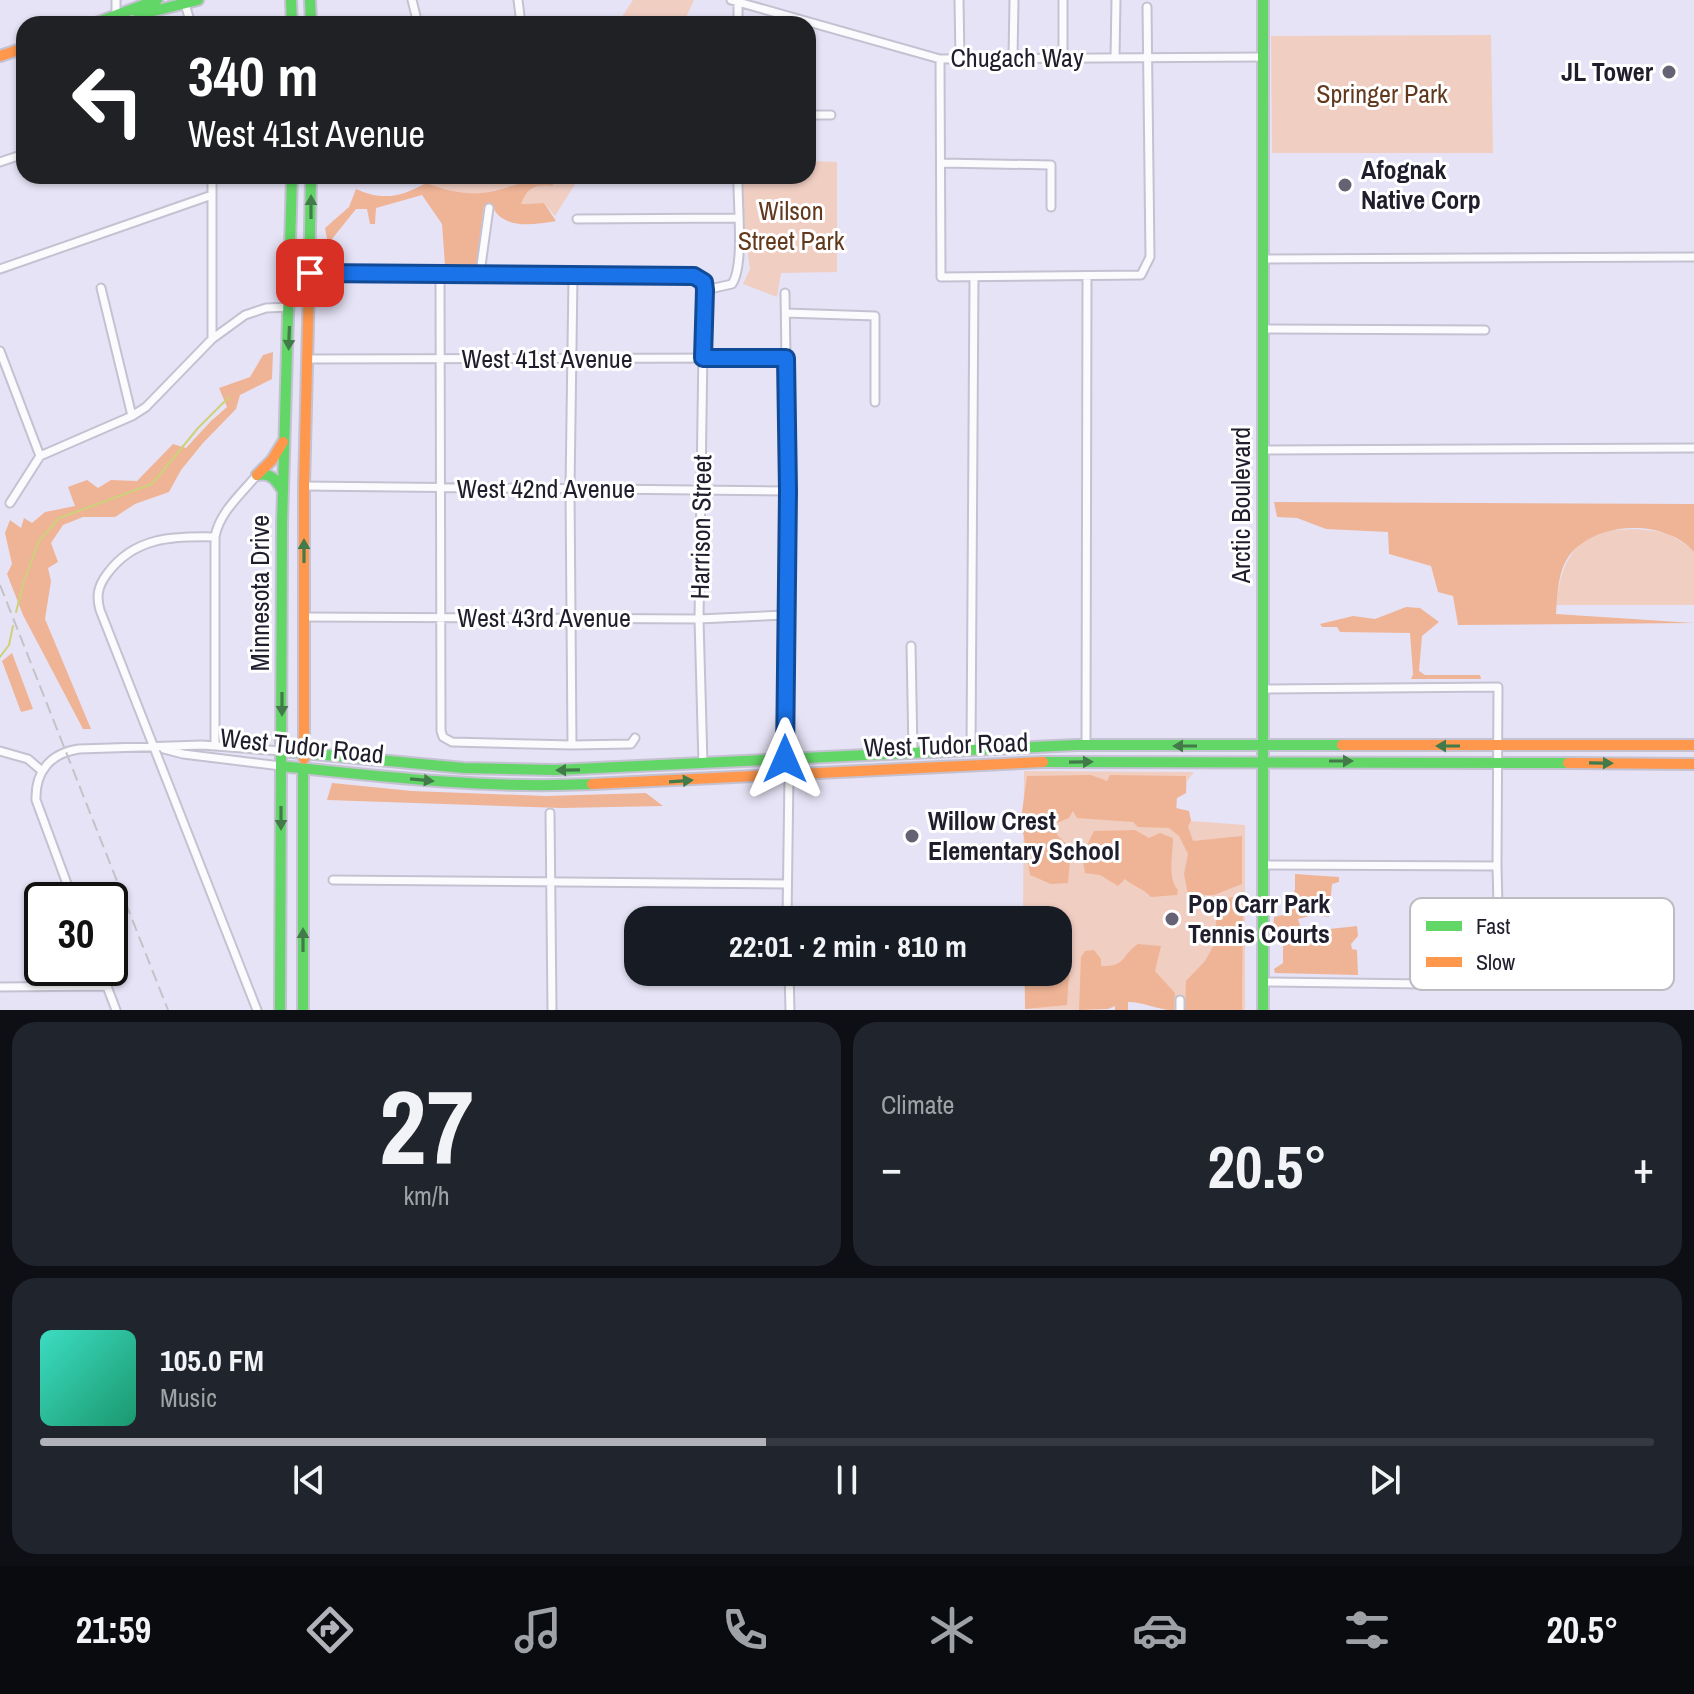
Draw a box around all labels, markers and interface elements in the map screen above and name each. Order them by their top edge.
text: 340 m [188,38,318,113]
street label: Chugach Way [950,40,1084,75]
icon: left [56,48,160,152]
place label: JL Tower [1561,54,1654,89]
marker: JL Tower [1660,63,1678,81]
park label: Springer Park [1316,76,1448,111]
text: West 41st Avenue [188,110,425,158]
place label: Afognak Native Corp [1361,152,1481,217]
marker: Afognak Native Corp [1336,176,1354,194]
park label: Wilson Street Park [738,193,845,258]
one-way arrow [305,194,317,219]
pin [276,239,344,307]
icon: arrive [288,251,332,295]
one-way arrow [282,326,295,351]
street label: West 41st Avenue [461,341,633,376]
street label: Arctic Boulevard [1223,427,1258,584]
street label: Harrison Street [682,454,719,600]
street label: West 42nd Avenue [457,471,635,506]
street label: Minnesota Drive [242,515,277,671]
one-way arrow [298,538,310,563]
street label: West 43rd Avenue [457,600,631,635]
one-way arrow [276,692,288,717]
position arrow [743,717,827,801]
street label: West Tudor Road [218,719,386,772]
street label: West Tudor Road [863,724,1029,765]
one-way arrow [1172,740,1197,752]
one-way arrow [1435,740,1460,752]
one-way arrow [1329,755,1354,767]
one-way arrow [1069,756,1094,768]
one-way arrow [1589,757,1614,769]
one-way arrow [555,764,580,776]
one-way arrow [410,774,435,787]
one-way arrow [669,774,694,787]
place label: Willow Crest Elementary School [928,803,1120,868]
one-way arrow [274,806,287,831]
marker: Willow Crest Elementary School [903,827,921,845]
speed limit sign: 30 [24,882,128,986]
place label: Pop Carr Park Tennis Courts [1188,886,1330,951]
legend [1410,898,1674,990]
marker: Pop Carr Park Tennis Courts [1163,910,1181,928]
text: Fast [1476,911,1510,941]
text: 22:01 · 2 min · 810 m [729,926,967,966]
one-way arrow [297,927,309,952]
text: Slow [1476,947,1515,977]
text: 27 [379,1056,474,1196]
text: Climate [881,1087,954,1122]
text: 20.5° [1208,1126,1327,1207]
text: − [881,1137,902,1197]
text: + [1633,1137,1654,1197]
text: km/h [403,1178,450,1213]
text: 105.0 FM [160,1340,264,1380]
text: Music [160,1380,217,1415]
icon: previous [287,1458,331,1502]
icon: pause [825,1458,869,1502]
icon: next [1363,1458,1407,1502]
icon: directions [302,1602,358,1658]
icon: music [510,1602,566,1658]
icon: phone [717,1602,773,1658]
icon: climate [924,1602,980,1658]
icon: car [1132,1602,1188,1658]
icon: filters [1339,1602,1395,1658]
text: 21:59 [76,1606,151,1654]
text: 20.5° [1546,1606,1618,1654]

